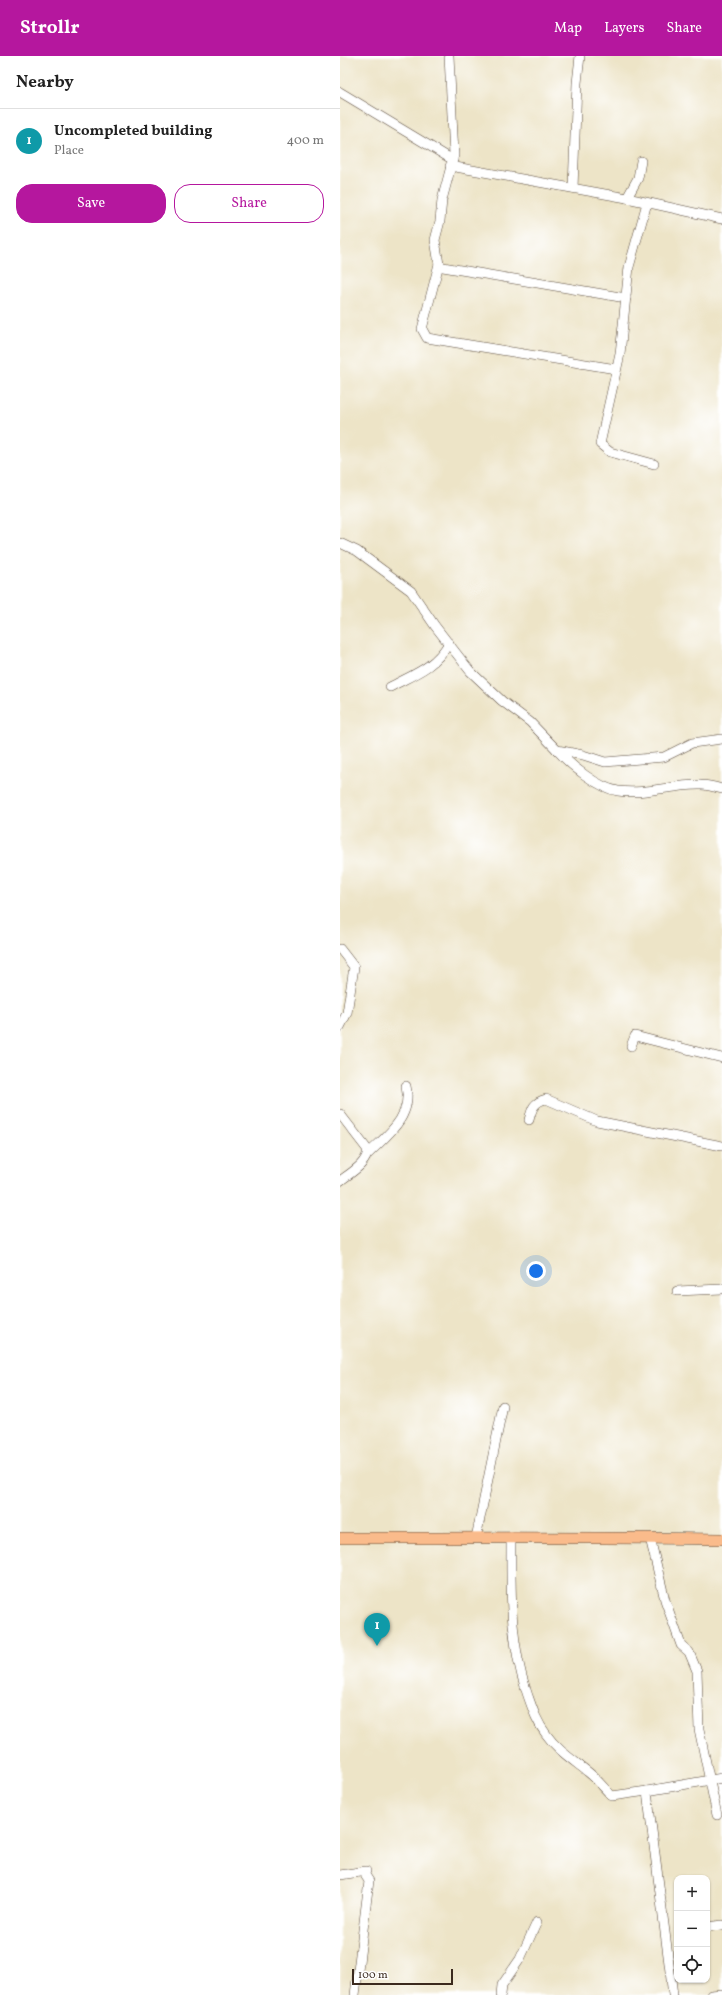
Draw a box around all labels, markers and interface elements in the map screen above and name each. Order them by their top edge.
text: Strollr [20,15,80,41]
text: Map [554,19,582,38]
text: Layers [604,19,644,38]
text: Share [666,19,702,38]
text: Nearby [16,71,74,94]
text: Uncompleted building [54,121,213,142]
text: 1 [26,132,32,150]
text: 400 m [287,132,324,150]
text: Place [54,142,84,160]
button: Save [16,184,166,223]
button: Share [174,184,324,223]
your location [526,1261,546,1281]
pin: 1 [364,1613,390,1646]
map controls [674,1875,710,1983]
button: + [674,1875,710,1911]
button: − [674,1911,710,1947]
button: locate [674,1947,710,1983]
scale bar [352,1967,453,1986]
text: 100 m [358,1968,388,1983]

